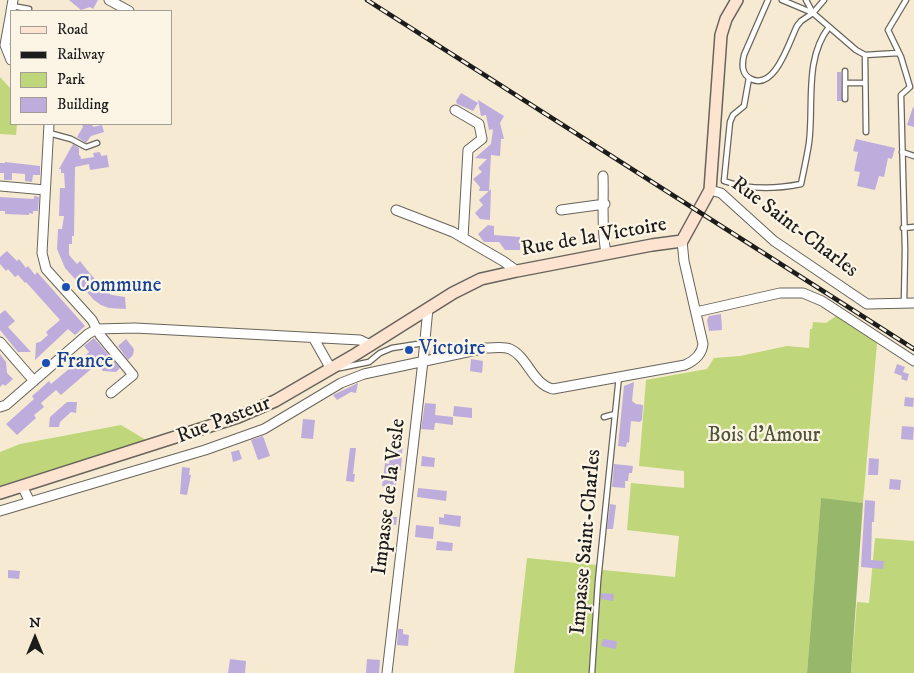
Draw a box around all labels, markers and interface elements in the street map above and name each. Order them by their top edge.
legend [10,10,172,125]
text: Road [57,20,88,39]
text: Railway [57,45,105,64]
text: Park [57,70,85,89]
text: Building [57,95,109,114]
street label: Rue Saint-Charles [726,172,862,284]
street label: Rue de la Victoire [519,213,669,263]
place label: Commune [76,274,161,300]
marker: Commune [60,281,72,293]
place label: Victoire [419,337,485,363]
marker: Victoire [403,344,415,356]
place label: France [56,350,113,376]
marker: France [40,357,52,369]
street label: Rue Pasteur [173,392,275,450]
street label: Impasse de la Vesle [368,417,412,577]
park label: Bois d'Amour [708,424,820,450]
street label: Impasse Saint-Charles [566,448,608,636]
north arrow [10,613,60,663]
text: N [29,614,41,632]

